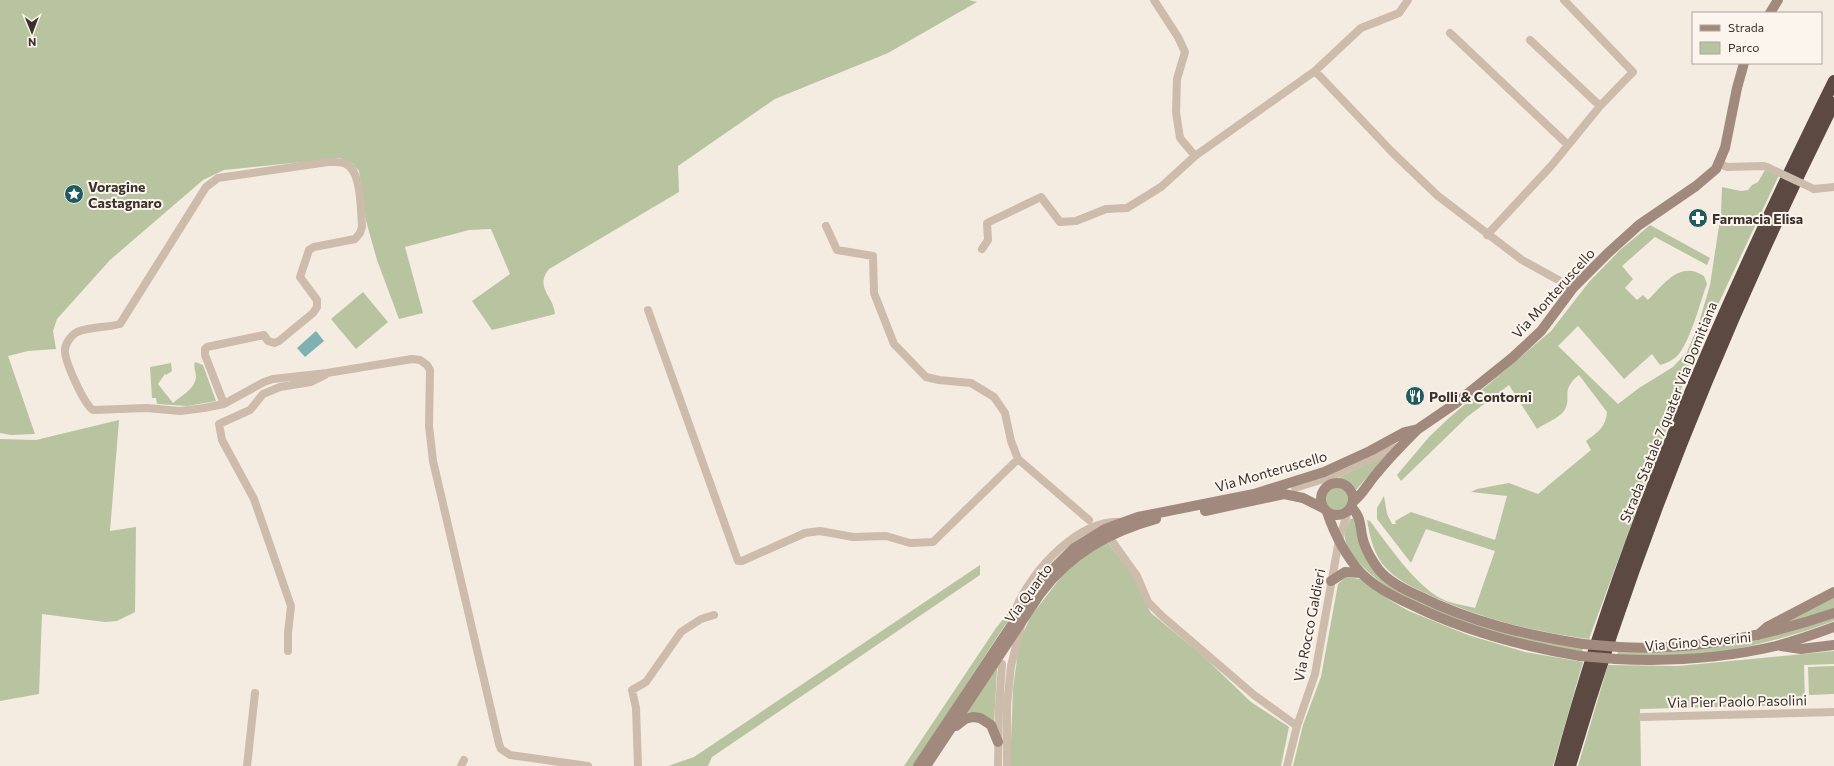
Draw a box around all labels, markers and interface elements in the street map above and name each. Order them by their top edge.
north arrow [12,12,52,52]
legend [1692,12,1822,64]
text: Strada [1728,20,1764,34]
text: N [28,36,36,49]
text: Parco [1728,40,1760,54]
place label: Voragine Castagnaro [88,178,162,211]
place icon: Voragine Castagnaro [63,183,85,205]
pharmacy icon: Farmacia Elisa [1687,207,1709,229]
place label: Farmacia Elisa [1712,210,1803,227]
street label: Via Monteruscello [1508,244,1598,342]
street label: Strada Statale 7 quater Via Domitiana [1616,299,1720,525]
restaurant icon: Polli & Contorni [1404,385,1426,407]
place label: Polli & Contorni [1429,388,1532,405]
street label: Via Monteruscello [1213,447,1329,495]
street label: Via Quarto [1001,560,1055,626]
street label: Via Rocco Galdieri [1290,567,1328,683]
street label: Via Gino Severini [1644,628,1752,654]
street label: Via Pier Paolo Pasolini [1667,691,1807,711]

